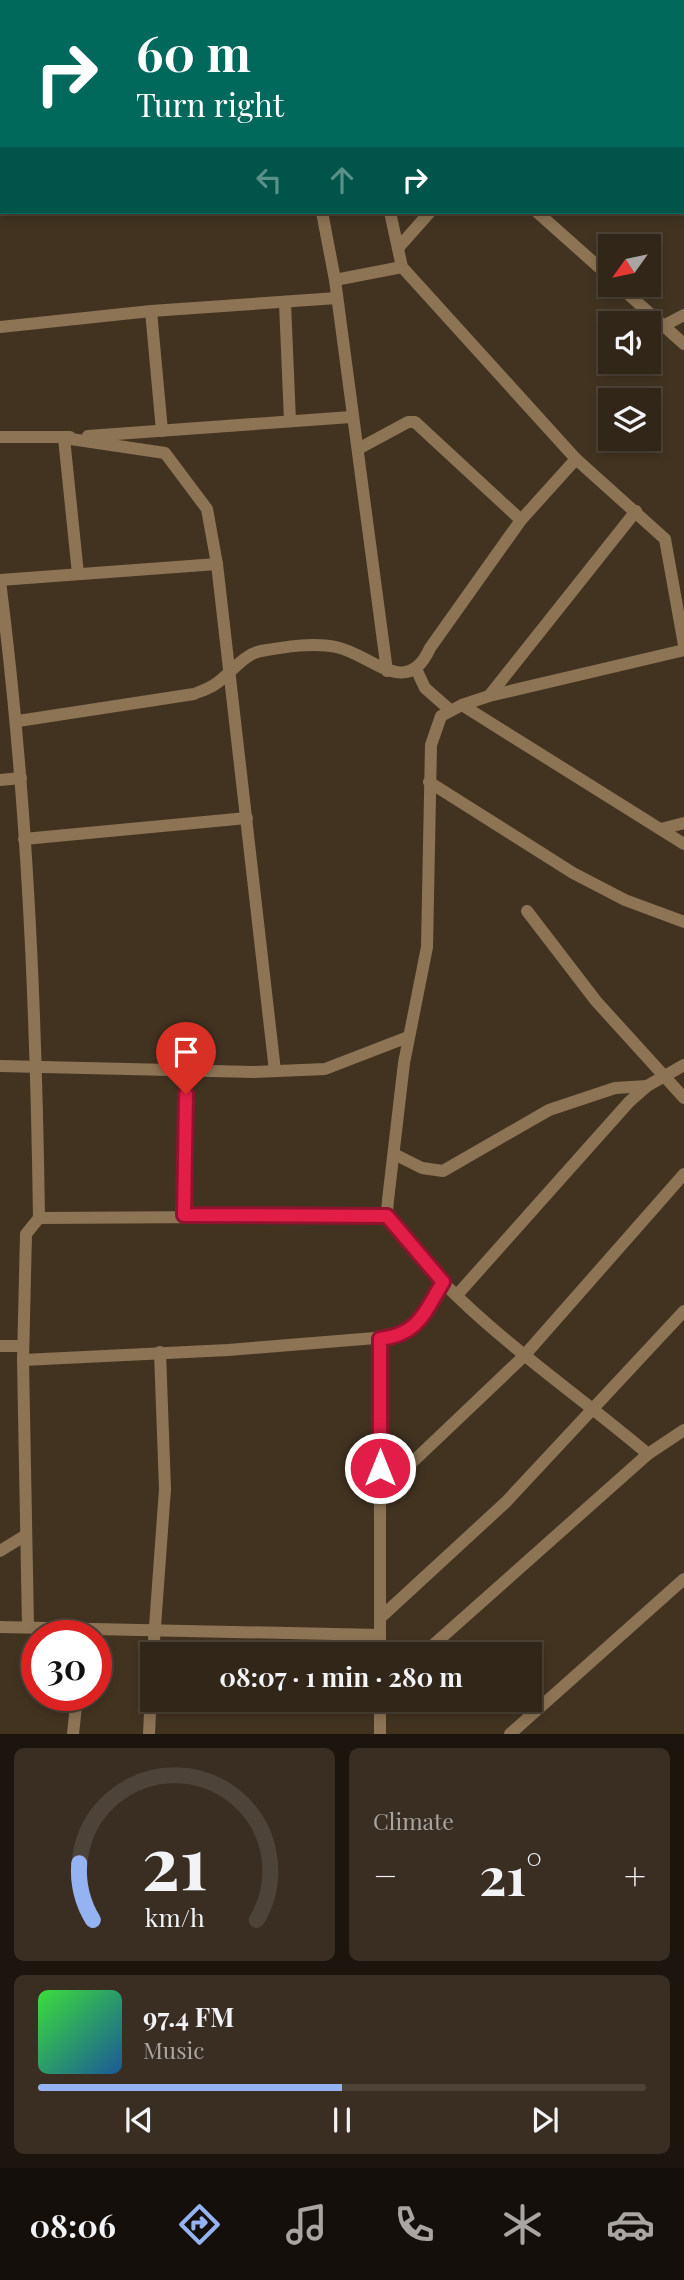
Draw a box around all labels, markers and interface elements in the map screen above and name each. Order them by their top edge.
text: 60 m [136,19,251,84]
icon: right [21,28,112,119]
text: Turn right [136,82,284,125]
icon: left [250,161,288,199]
icon: ahead [323,161,361,199]
icon: right [396,161,434,199]
north arrow [598,234,662,298]
map controls [598,234,661,451]
button: sound [598,311,661,374]
button: layers [598,388,661,451]
pin [156,1022,216,1094]
icon: arrive [167,1033,205,1071]
position arrow [343,1431,417,1505]
speed limit sign: 30 [21,1620,112,1711]
text: 08:07 · 1 min · 280 m [219,1659,463,1694]
text: Climate [373,1805,454,1836]
text: 21 [142,1812,207,1909]
text: 21° [479,1840,542,1909]
text: − [373,1849,398,1900]
text: + [624,1849,646,1900]
text: km/h [145,1900,205,1933]
text: 97.4 FM [143,1999,234,2034]
text: Music [143,2034,204,2065]
icon: previous [120,2101,158,2139]
icon: pause [323,2101,361,2139]
icon: next [526,2101,564,2139]
icon: directions [175,2200,224,2249]
icon: music [282,2200,331,2249]
icon: phone [390,2200,439,2249]
icon: climate [498,2200,547,2249]
icon: car [606,2200,655,2249]
text: 08:06 [29,2203,116,2246]

